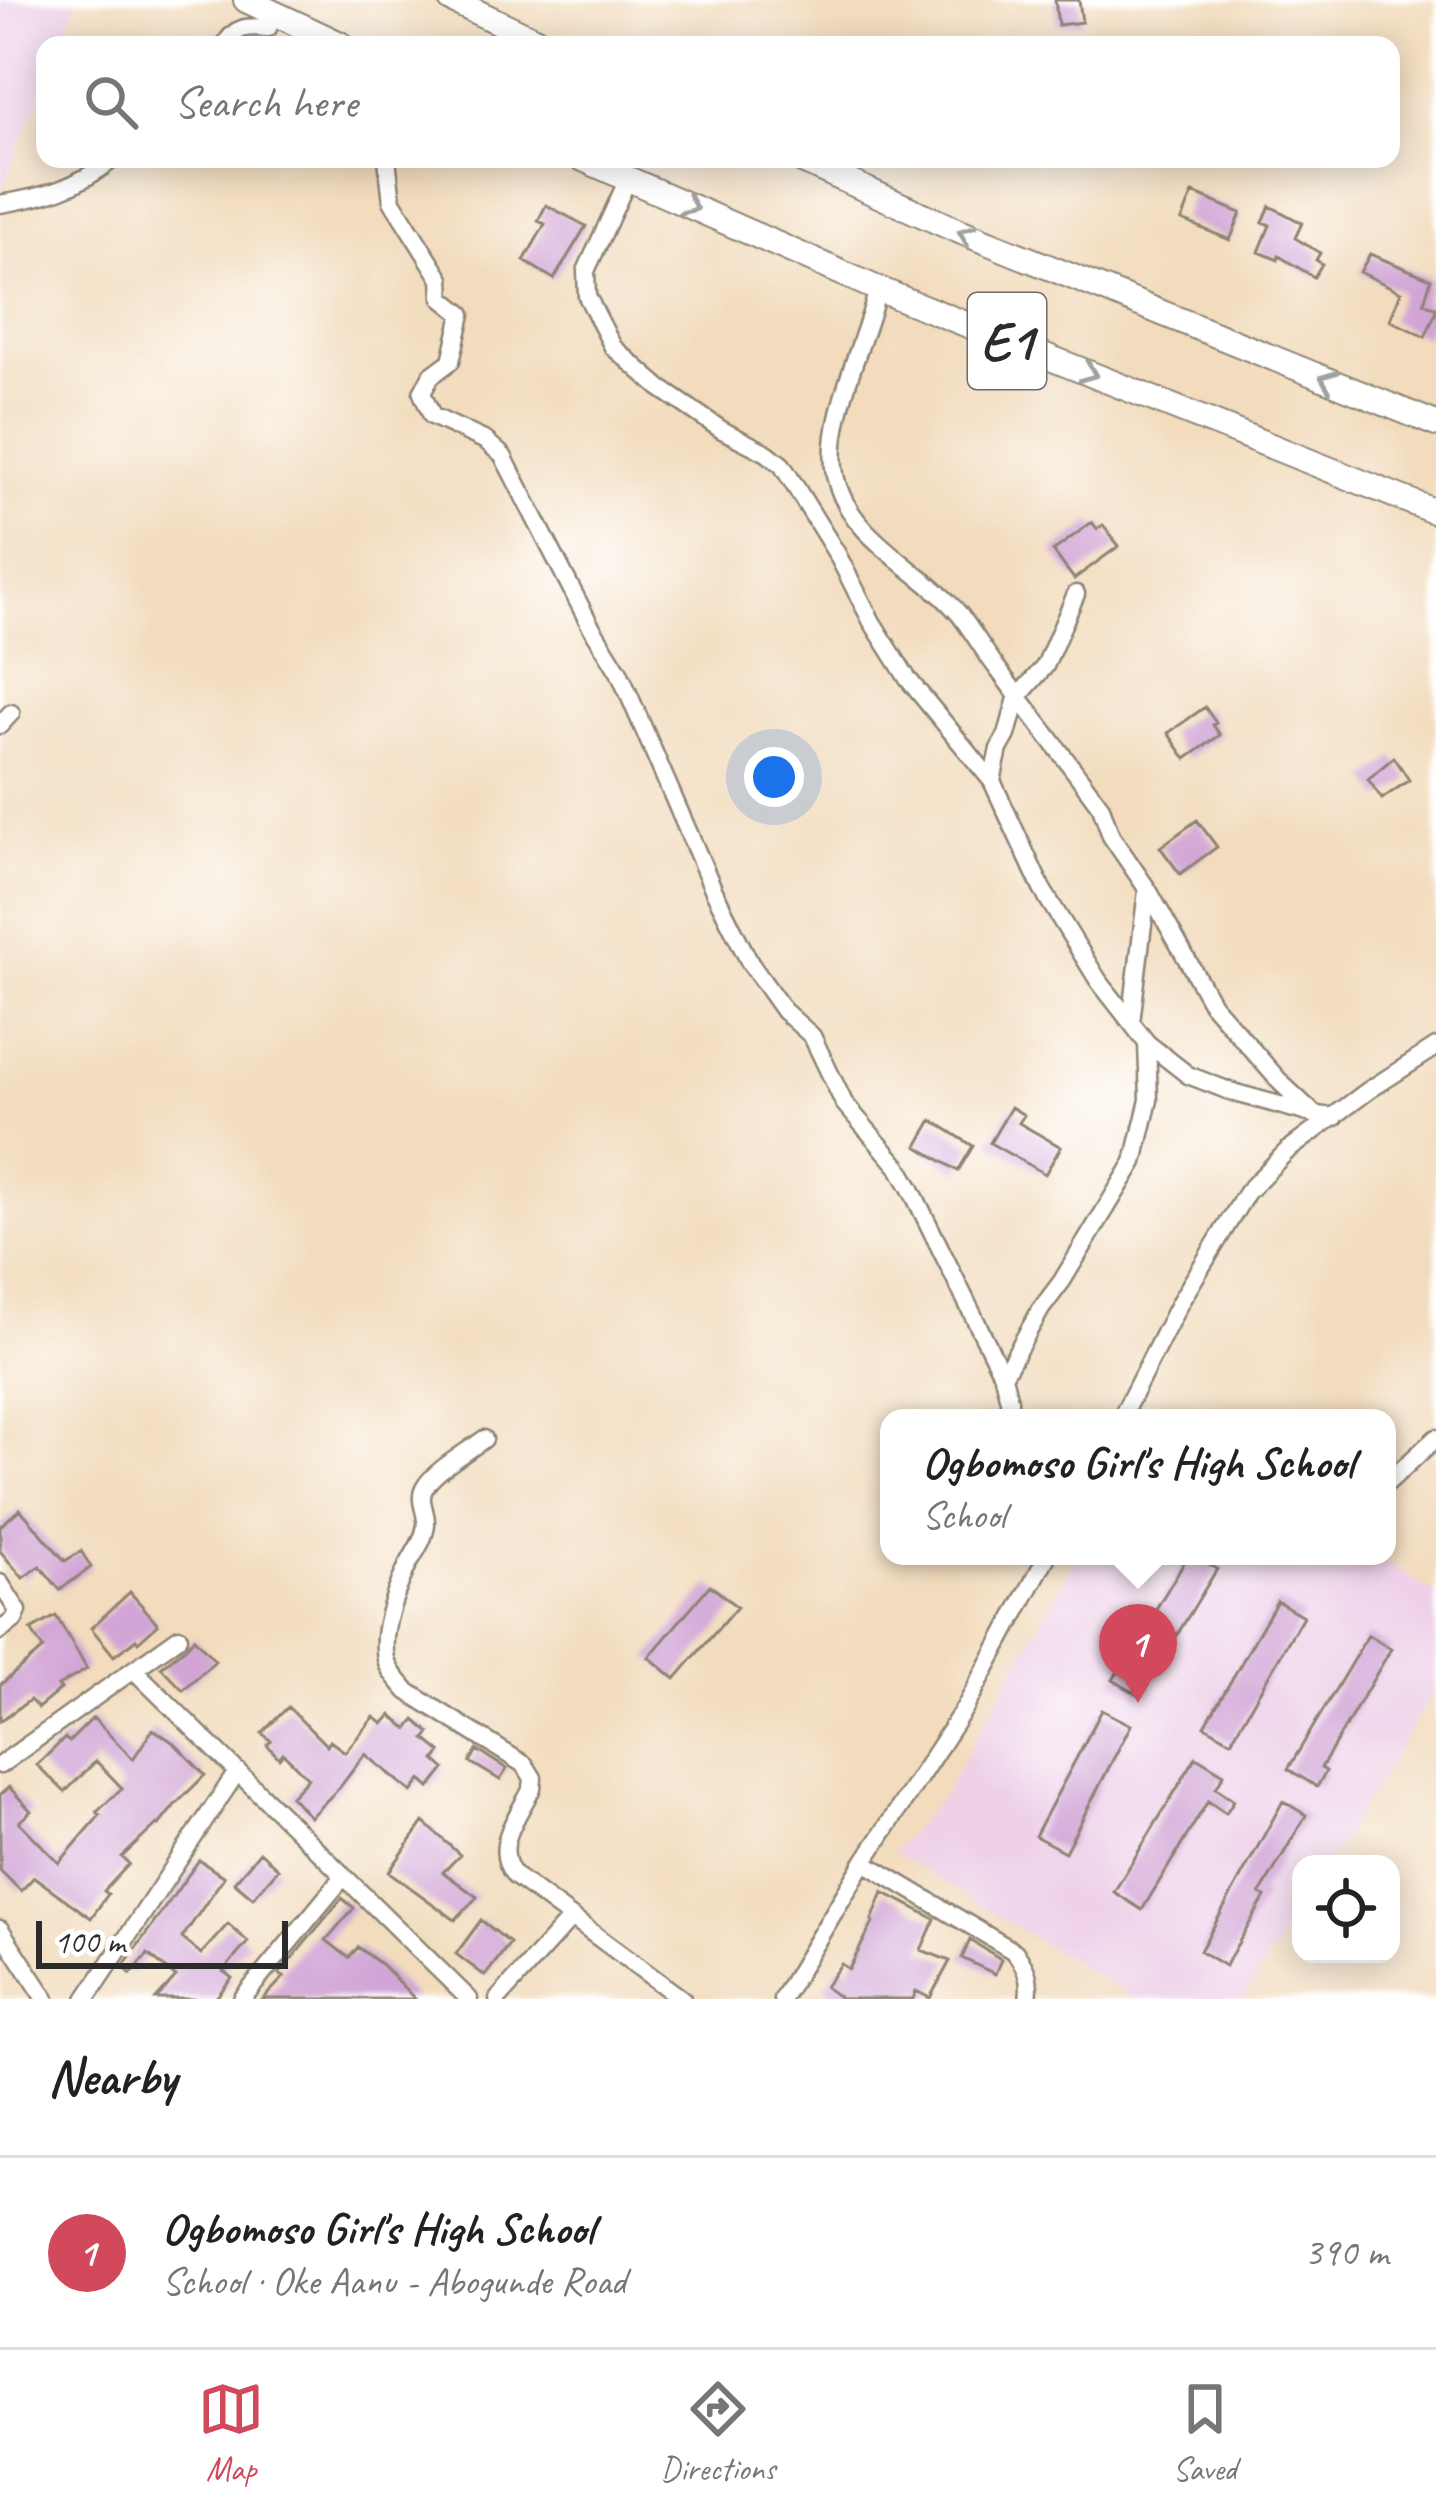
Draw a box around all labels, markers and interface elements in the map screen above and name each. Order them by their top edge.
search box [36,36,1400,168]
icon: search [78,69,144,135]
text: Search here [174,74,357,131]
one-way arrow [678,192,700,216]
one-way arrow [957,224,978,248]
road number: E1 [968,293,1046,389]
one-way arrow [1077,359,1098,384]
one-way arrow [1318,370,1339,394]
your location [744,747,804,807]
popup [880,1409,1396,1565]
text: Ogbomoso Girl's High School [922,1434,1354,1491]
text: School [922,1491,1006,1540]
pin: 1 [1099,1604,1177,1703]
map controls [1292,1855,1400,1963]
button: locate [1292,1855,1400,1963]
scale bar [36,1915,288,1968]
text: 100 m [54,1921,125,1963]
text: Nearby [48,2045,176,2109]
text: Ogbomoso Girl's High School [162,2200,594,2257]
text: 1 [78,2228,96,2277]
text: 390 m [1304,2228,1388,2277]
text: School · Oke Aanu - Abogunde Road [162,2257,626,2306]
tab: Map [198,2376,264,2490]
tab: Directions [661,2376,775,2490]
tab: Saved [1172,2376,1238,2490]

